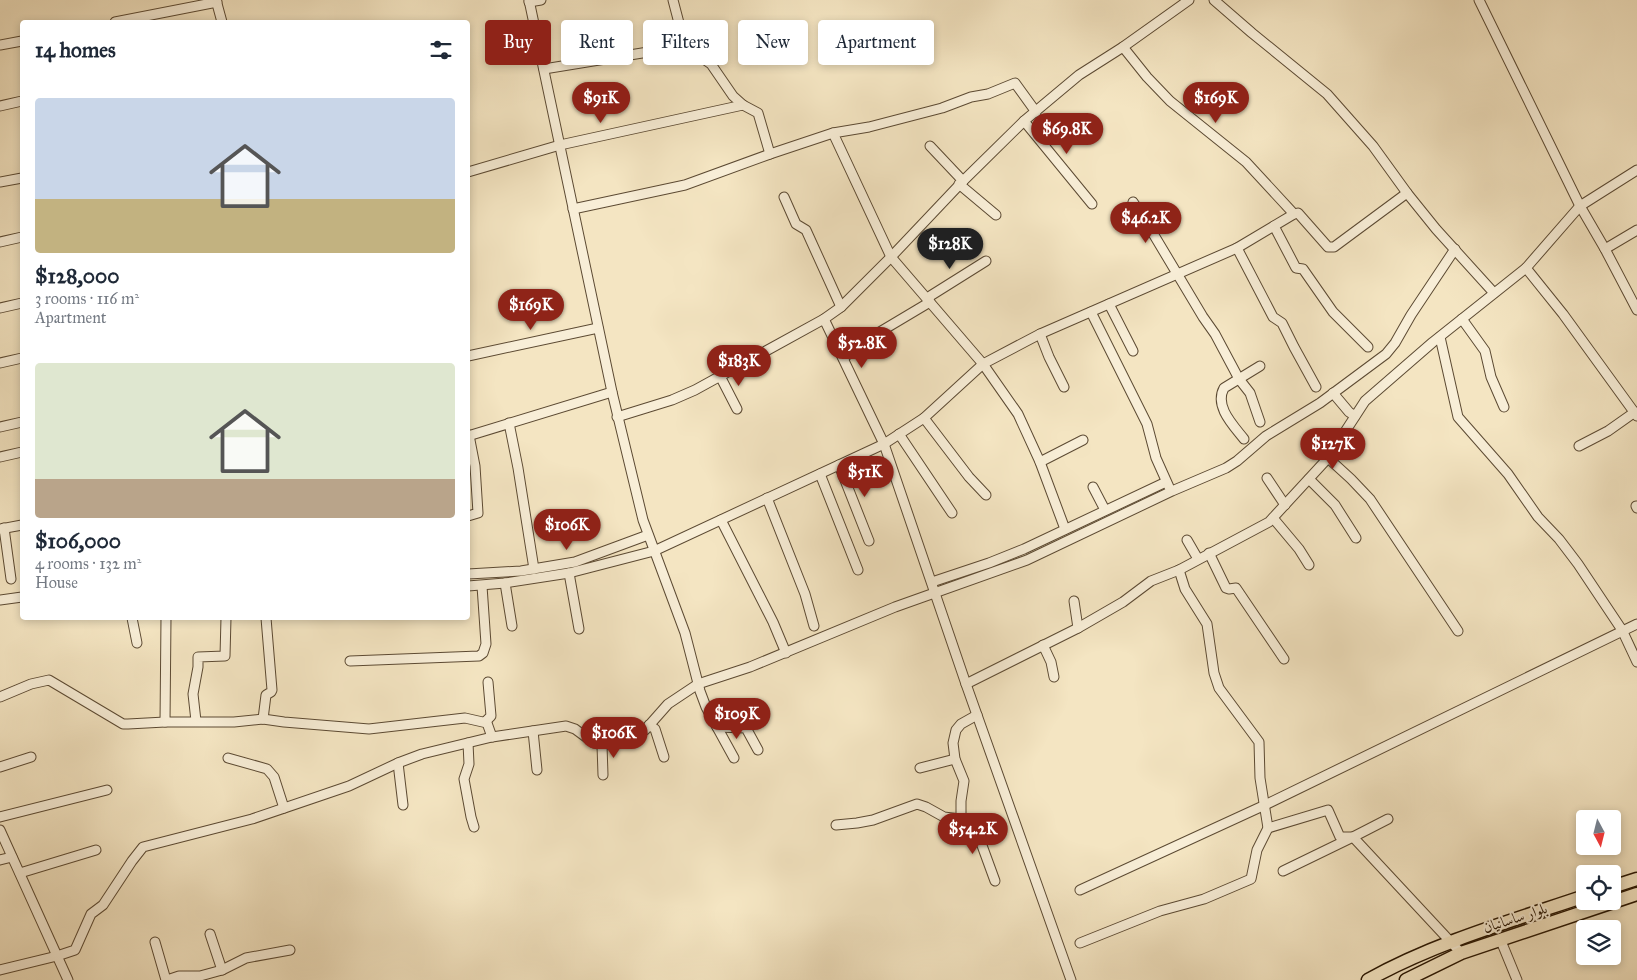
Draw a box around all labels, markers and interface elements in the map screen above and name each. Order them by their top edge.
chip: Buy [485,20,551,65]
chip: Rent [561,20,633,65]
chip: Filters [643,20,728,65]
chip: New [738,20,808,65]
chip: Apartment [818,20,934,65]
icon: filters [427,36,455,64]
text: 14 homes [35,37,116,63]
pin: $91K [571,82,631,124]
pin: $169K [1181,82,1251,124]
text: $91K [583,88,619,107]
text: $169K [1194,88,1238,107]
pin: $69.8K [1026,112,1108,155]
text: $69.8K [1042,119,1092,138]
icon: home [200,131,290,221]
pin: $46.2K [1105,202,1187,244]
text: $46.2K [1121,208,1171,227]
pin: $128K [915,228,985,270]
text: $128K [928,234,972,253]
text: $128,000 [35,263,120,289]
pin: $169K [496,288,566,331]
text: 3 rooms · 116 m² [35,289,139,308]
text: $169K [509,295,553,314]
text: Apartment [35,308,107,327]
pin: $52.8K [821,326,903,369]
text: $52.8K [838,333,886,352]
pin: $183K [704,344,774,387]
text: $183K [718,351,760,370]
icon: home [200,396,290,486]
pin: $127K [1298,428,1368,470]
text: $127K [1311,434,1355,453]
pin: $51K [835,456,895,498]
text: $51K [848,462,882,481]
pin: $106K [532,508,602,551]
text: $106K [545,515,589,534]
text: $106,000 [35,528,121,554]
text: 4 rooms · 132 m² [35,554,141,573]
text: House [35,573,78,592]
pin: $109K [702,698,772,740]
text: $109K [714,704,760,723]
pin: $106K [579,716,649,759]
text: $106K [592,723,636,742]
north arrow [1576,810,1621,855]
map controls [1576,810,1621,965]
pin: $54.2K [932,812,1014,855]
text: $54.2K [949,819,997,838]
button: locate [1576,865,1621,910]
street label: بلوار ساسانیان [1481,899,1550,937]
button: layers [1576,920,1621,965]

